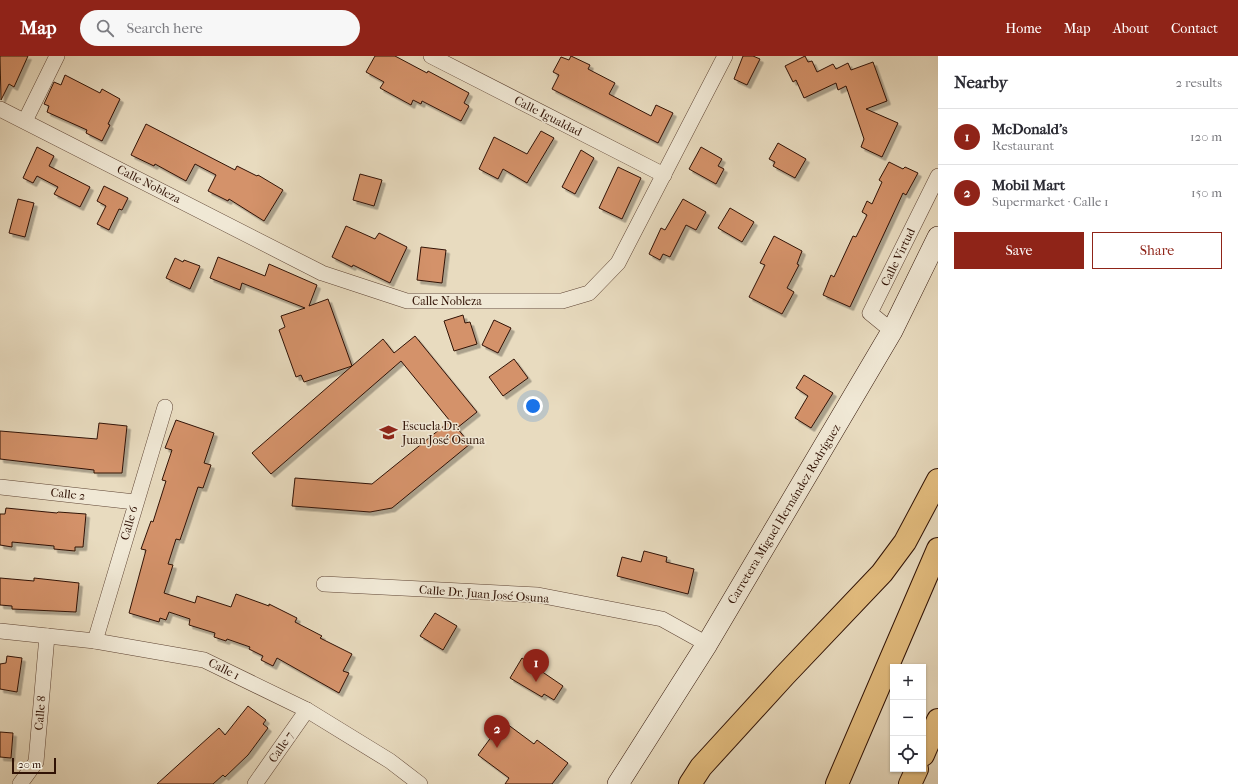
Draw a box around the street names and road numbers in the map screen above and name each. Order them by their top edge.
street label: Calle Igualdad [512,93,585,139]
street label: Calle Nobleza [115,162,184,206]
street label: Calle Virtud [878,225,918,288]
street label: Calle Nobleza [412,294,482,308]
street label: Carretera Miguel Hernández Rodríguez [725,421,844,606]
street label: Calle 2 [50,485,86,503]
street label: Calle 6 [117,504,141,542]
street label: Calle Dr. Juan José Osuna [419,582,550,606]
street label: Calle 1 [206,655,242,683]
street label: Calle 8 [32,695,48,731]
street label: Calle 7 [266,729,297,765]

